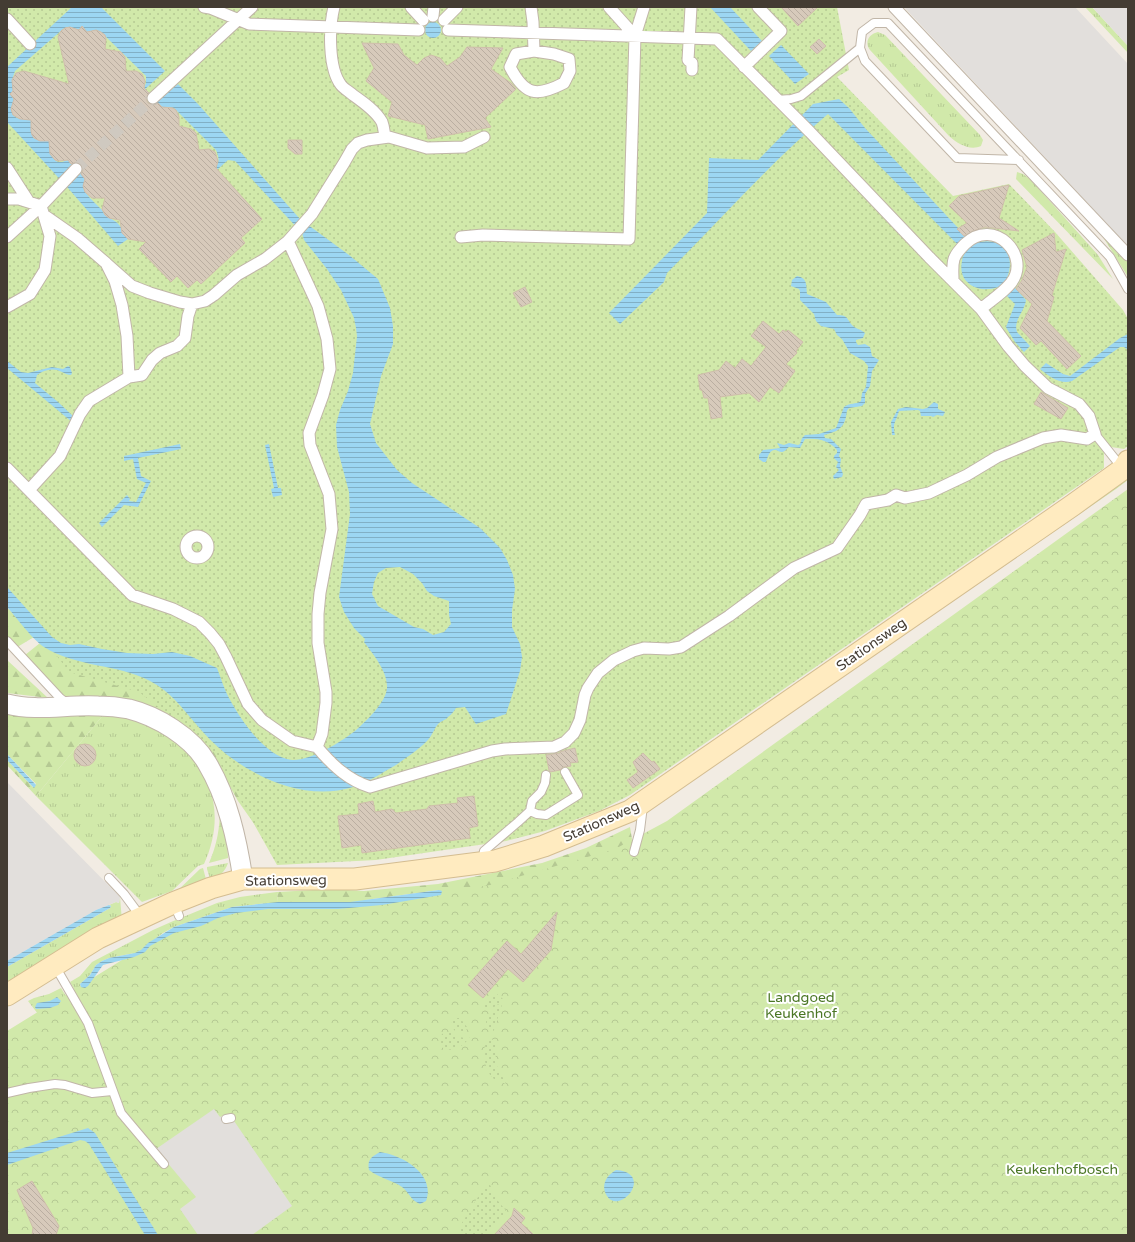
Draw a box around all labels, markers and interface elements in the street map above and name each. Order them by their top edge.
street label: Stationsweg [833,614,910,675]
street label: Stationsweg [560,797,642,846]
street label: Stationsweg [245,871,327,890]
park label: Landgoed Keukenhof [765,989,838,1022]
park label: Keukenhofbosch [1006,1161,1118,1178]

